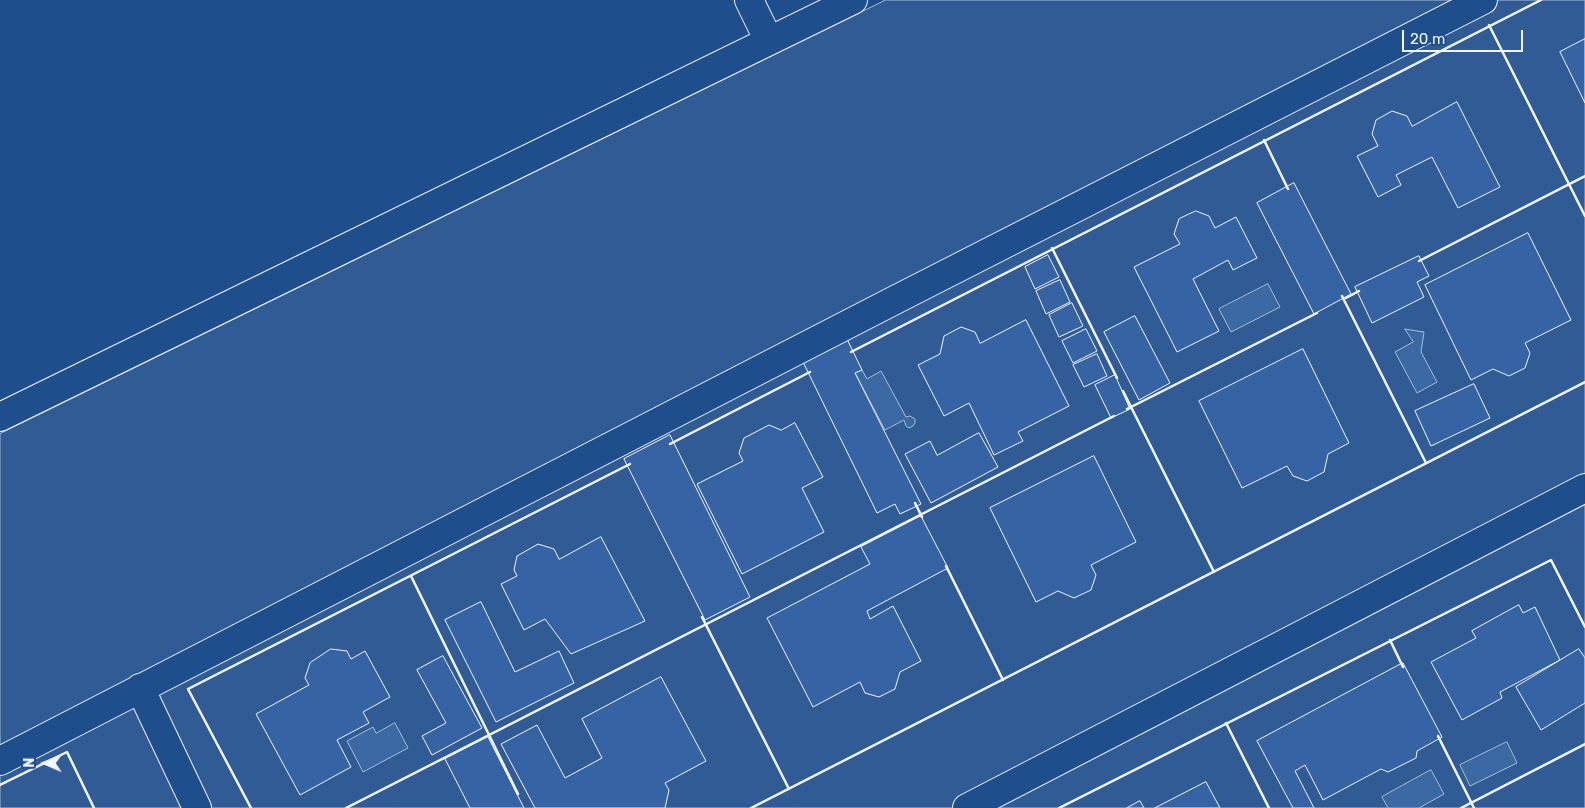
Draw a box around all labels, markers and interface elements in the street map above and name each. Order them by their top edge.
scale bar [1405,20,1526,52]
text: 20 m [1410,30,1445,48]
north arrow [20,738,70,788]
text: N [21,758,38,768]

